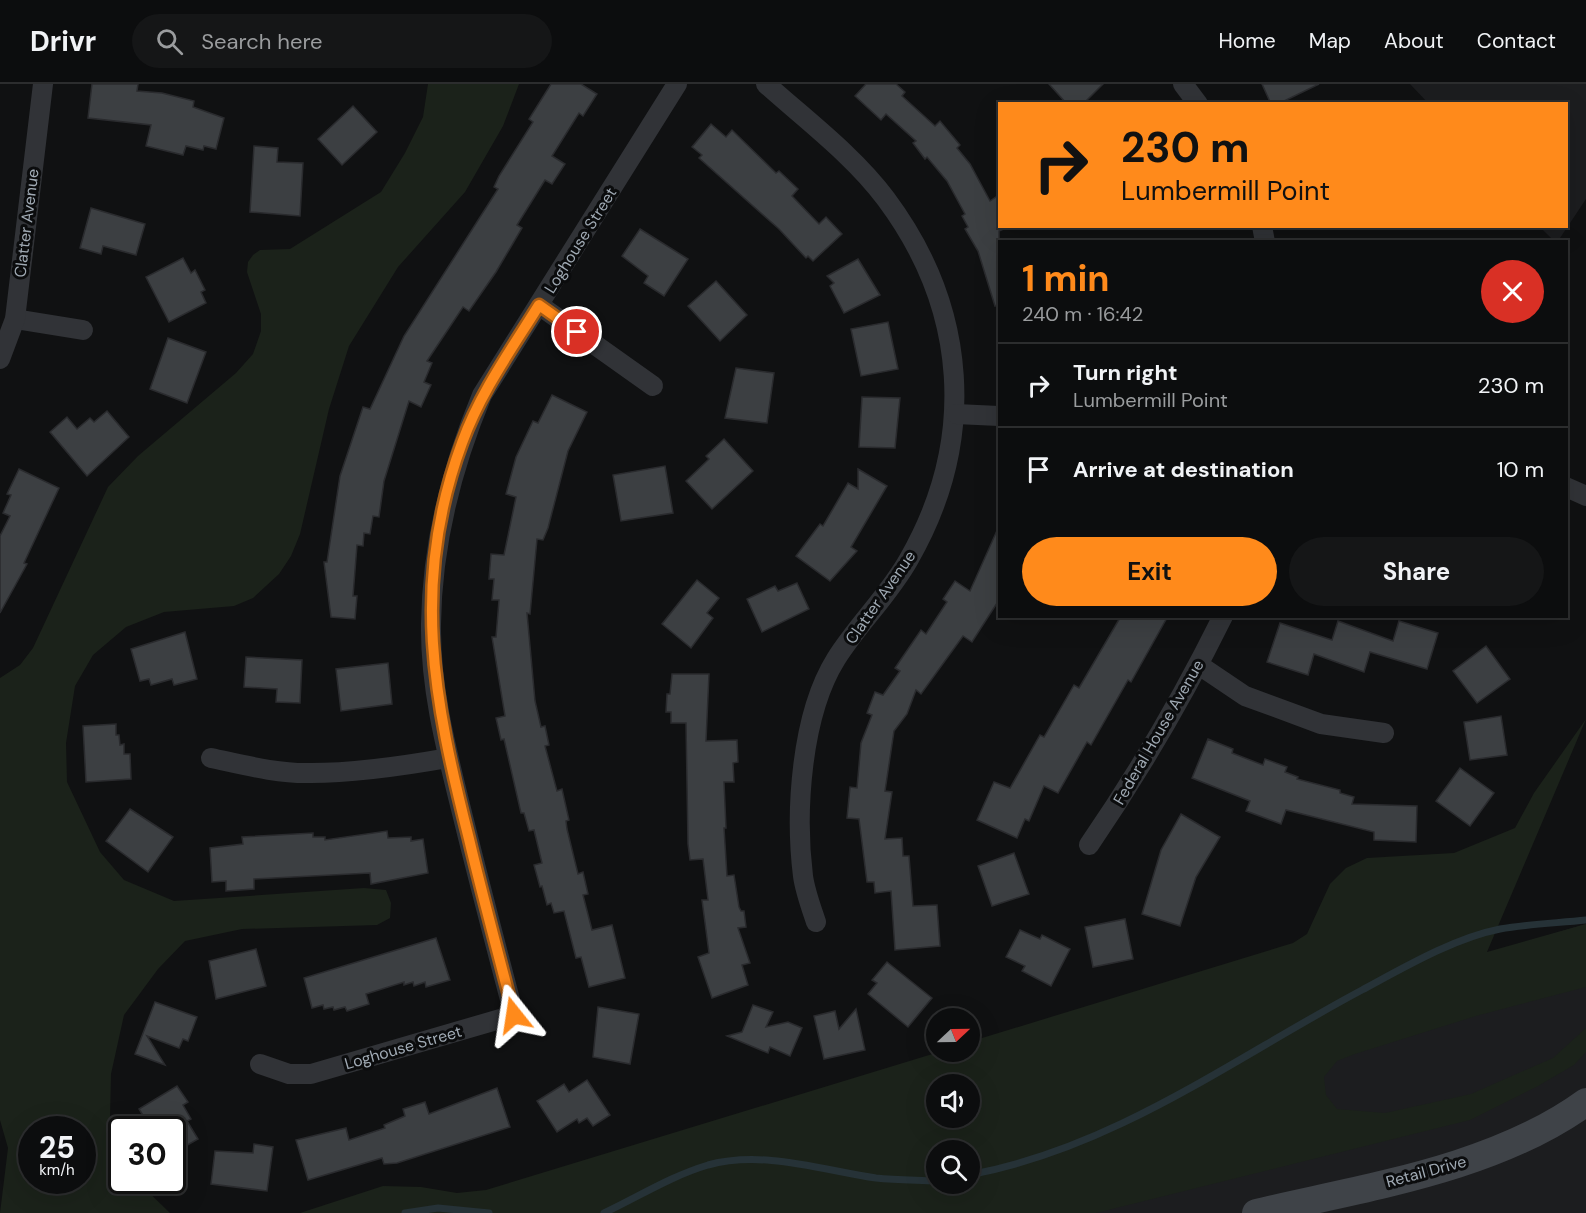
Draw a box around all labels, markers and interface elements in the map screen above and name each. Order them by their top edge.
search box [132,14,552,68]
text: Drivr [30,23,96,60]
icon: search [153,25,186,58]
text: Search here [201,27,323,56]
text: Home [1218,27,1276,55]
text: Map [1309,27,1351,55]
text: About [1384,27,1444,55]
text: Contact [1477,27,1556,55]
text: 230 m [1121,120,1250,175]
icon: right [1022,126,1100,204]
street label: Clatter Avenue [9,167,44,279]
text: Lumbermill Point [1121,173,1330,208]
street label: Loghouse Street [540,183,621,297]
text: 1 min [1022,255,1110,302]
button: close [1481,260,1544,323]
text: 240 m · 16:42 [1022,301,1143,327]
pin [551,306,602,357]
icon: arrive [560,315,593,348]
text: Turn right [1073,358,1178,387]
icon: right [1022,369,1055,402]
text: 230 m [1478,371,1544,400]
text: Lumbermill Point [1073,387,1228,413]
icon: arrive [1022,453,1055,486]
text: Arrive at destination [1073,455,1294,484]
text: 10 m [1497,455,1544,484]
button: Exit [1022,537,1277,606]
button: Share [1289,537,1544,606]
street label: Clatter Avenue [840,546,920,648]
street label: Federal House Avenue [1108,656,1209,809]
position arrow [482,983,546,1047]
north arrow [926,1008,980,1062]
map controls [926,1008,980,1194]
street label: Loghouse Street [342,1021,464,1074]
button: sound [926,1074,980,1128]
speed limit sign: 30 [108,1116,186,1194]
text: 25 [39,1128,75,1167]
button: search [926,1140,980,1194]
street label: Retail Drive [1384,1151,1469,1192]
text: km/h [39,1160,75,1180]

